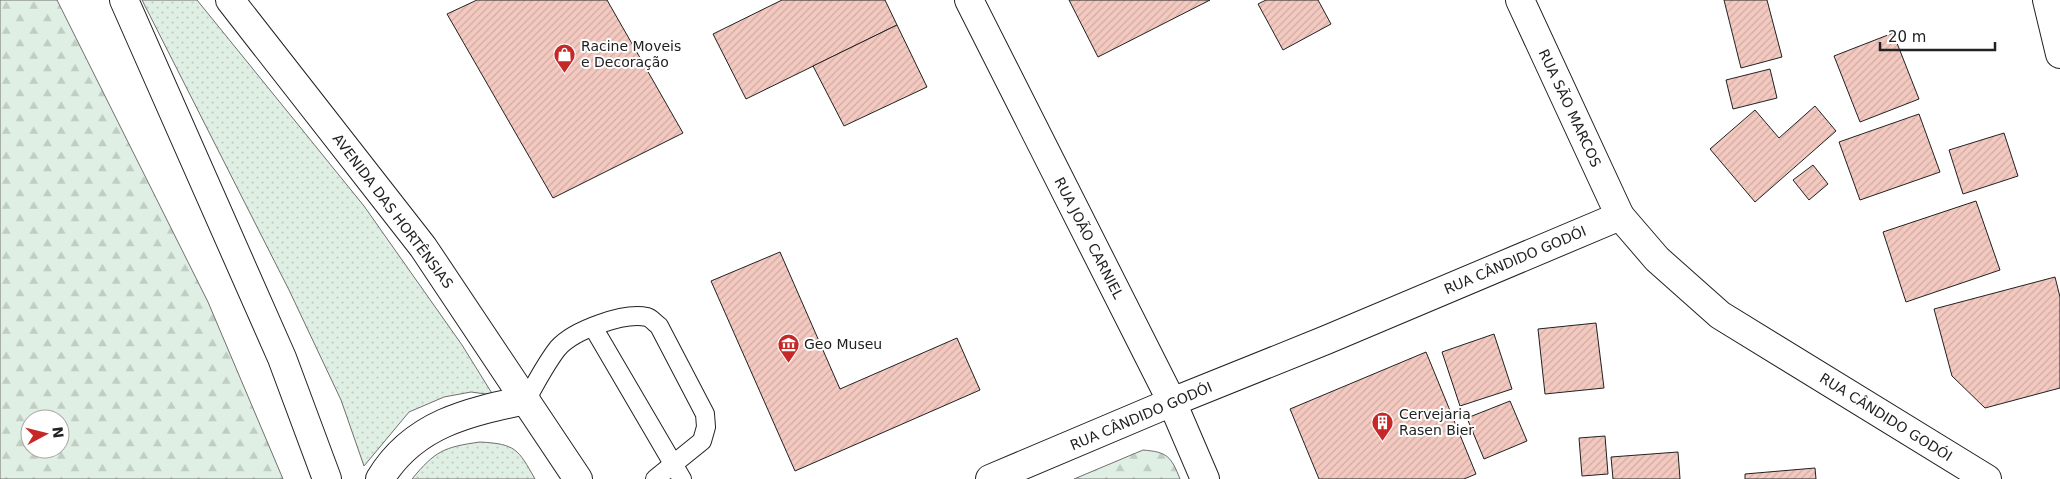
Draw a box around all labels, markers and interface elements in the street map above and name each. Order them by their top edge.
scale bar [1880,20,1995,52]
text: 20 m [1888,28,1926,46]
place label: Racine Moveis e Decoração [581,38,681,70]
shop icon: Racine Moveis e Decoração [553,42,577,73]
street label: RUA SÃO MARCOS [1536,46,1604,170]
street label: AVENIDA DAS HORTÊNSIAS [330,130,457,292]
street label: RUA JOÃO CARNIEL [1051,175,1127,302]
street label: RUA CÂNDIDO GODÓI [1441,222,1588,297]
museum icon: Geo Museu [776,332,800,363]
place label: Geo Museu [804,336,882,352]
street label: RUA CÂNDIDO GODÓI [1817,369,1956,464]
street label: RUA CÂNDIDO GODÓI [1067,378,1214,453]
place label: Cervejaria Rasen Bier [1399,406,1474,438]
north arrow [20,409,70,459]
building icon: Cervejaria Rasen Bier [1371,410,1395,441]
text: N [49,426,67,439]

